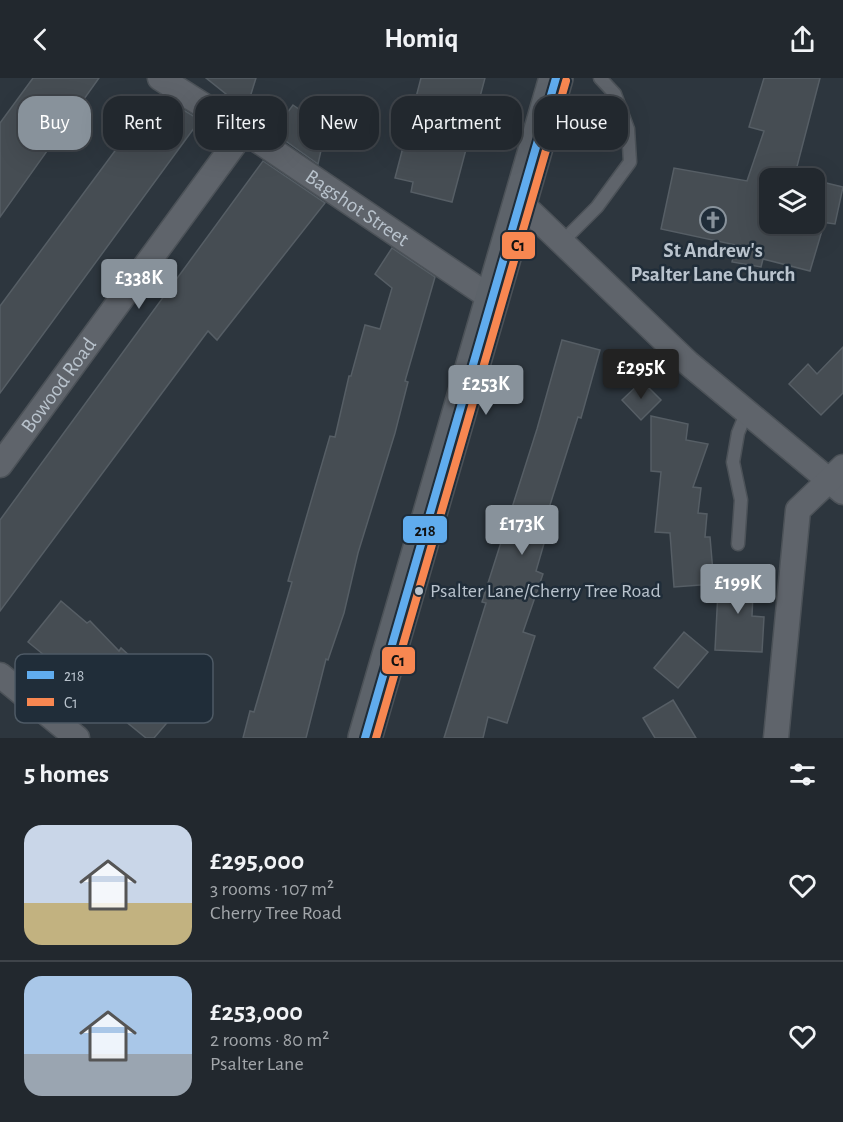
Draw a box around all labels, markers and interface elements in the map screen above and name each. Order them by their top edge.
icon: back [24,23,57,56]
icon: share [786,23,819,56]
text: Homiq [384,25,459,52]
chip: Buy [18,96,91,150]
chip: Rent [103,96,183,150]
chip: Filters [195,96,287,150]
chip: New [299,96,379,150]
chip: Apartment [391,96,522,150]
chip: House [534,96,628,150]
street label: Bagshot Street [302,165,413,250]
map controls [759,168,825,234]
button: layers [759,168,825,234]
church icon: St Andrew's Psalter Lane Church [698,205,728,235]
line badge: C1 [501,231,536,260]
text: C1 [511,238,525,254]
place label: St Andrew's Psalter Lane Church [630,240,796,285]
pin: £338K [97,259,181,310]
text: £338K [115,268,163,288]
street label: Bowood Road [17,334,100,436]
pin: £295K [599,349,683,400]
text: £295K [617,358,665,378]
pin: £253K [444,365,528,416]
text: £253K [462,374,510,394]
pin: £173K [480,505,564,556]
text: £173K [499,514,545,534]
line badge: 218 [402,515,448,544]
text: 218 [414,523,436,539]
pin: £199K [696,564,780,615]
text: £199K [714,573,762,593]
place label: Psalter Lane/Cherry Tree Road [430,581,661,601]
marker: Psalter Lane/Cherry Tree Road [413,585,425,597]
line badge: C1 [381,646,416,675]
text: C1 [391,653,405,669]
legend [15,654,213,723]
text: 218 [64,668,84,684]
text: C1 [64,695,78,711]
icon: filters [786,758,819,791]
text: 5 homes [24,761,109,787]
text: £295,000 [210,848,304,874]
icon: home [72,849,144,921]
icon: heart [786,869,819,902]
text: 3 rooms · 107 m² [210,879,334,899]
text: Cherry Tree Road [210,903,342,923]
text: £253,000 [210,999,303,1025]
icon: home [72,1000,144,1072]
icon: heart [786,1020,819,1053]
text: 2 rooms · 80 m² [210,1030,329,1050]
text: Psalter Lane [210,1054,304,1074]

